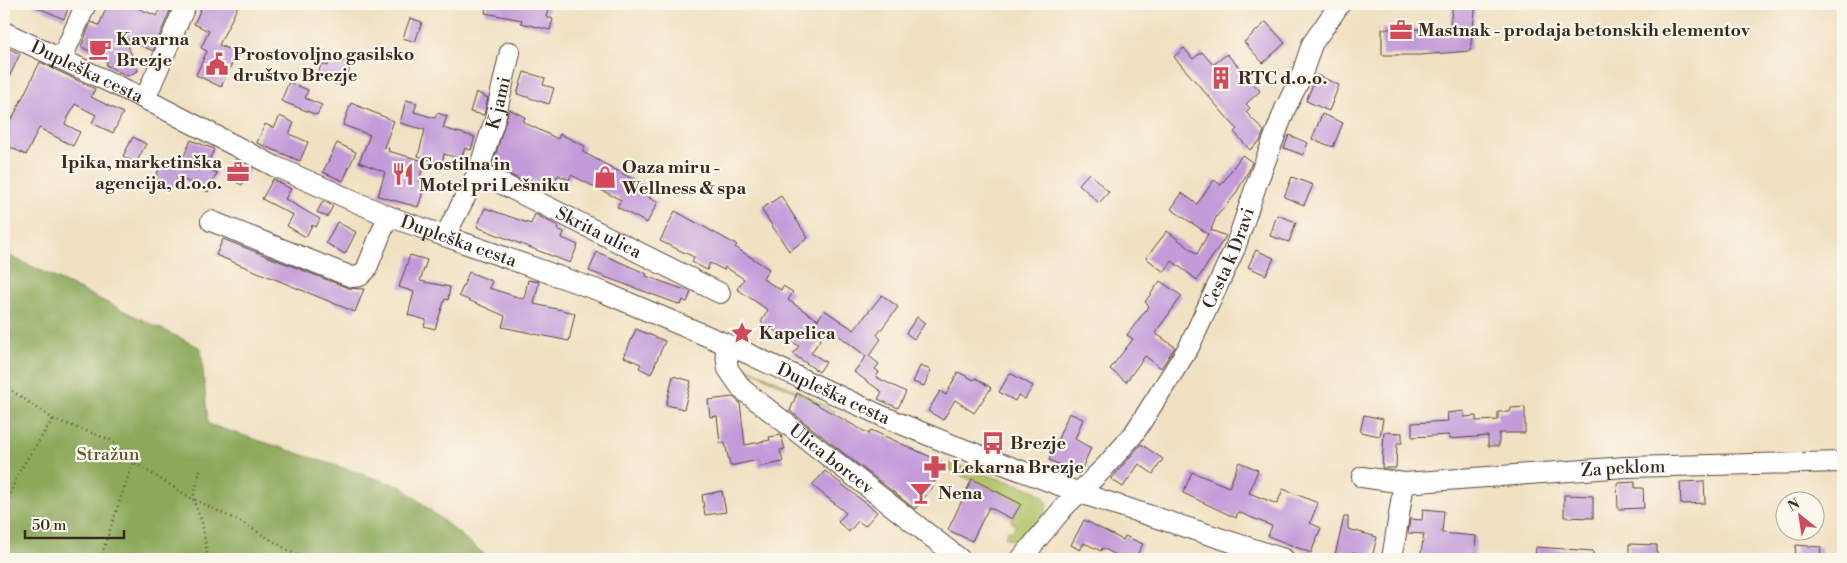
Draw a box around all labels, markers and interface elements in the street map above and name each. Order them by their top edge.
office icon: Mastnak - prodaja betonskih elementov [1388,17,1414,43]
place label: Mastnak - prodaja betonskih elementov [1418,19,1751,42]
place label: Kavarna Brezje [116,28,190,72]
street label: Dupleška cesta [27,35,148,109]
cafe icon: Kavarna Brezje [87,36,113,62]
place label: Prostovoljno gasilsko društvo Brezje [233,43,414,87]
public building icon: Prostovoljno gasilsko društvo Brezje [204,51,230,77]
building icon: RTC d.o.o. [1208,65,1234,91]
place label: RTC d.o.o. [1238,67,1327,90]
street label: K jami [481,74,516,133]
place label: Ipika, marketinška agencija, d.o.o. [61,151,222,195]
place label: Gostilna in Motel pri Lešniku [419,153,569,197]
place label: Oaza miru - Wellness & spa [621,156,746,200]
office icon: Ipika, marketinška agencija, d.o.o. [225,159,251,185]
restaurant icon: Gostilna in Motel pri Lešniku [390,161,416,187]
shop icon: Oaza miru - Wellness & spa [592,164,618,190]
street label: Skrita ulica [552,202,646,264]
street label: Cesta k Dravi [1197,205,1260,313]
street label: Dupleška cesta [397,210,521,273]
place icon: Kapelica [729,320,755,346]
place label: Kapelica [759,322,836,345]
street label: Dupleška cesta [773,358,894,430]
street label: Ulica borcev [784,419,879,500]
bus stop icon: Brezje [980,430,1006,456]
place label: Brezje [1010,432,1066,455]
park label: Stražun [76,443,140,466]
pharmacy icon: Lekarna Brezje [922,454,948,480]
street label: Za peklom [1580,455,1666,482]
place label: Lekarna Brezje [952,456,1084,479]
bar icon: Nena [908,480,934,506]
place label: Nena [938,482,983,505]
north arrow [1774,490,1824,540]
text: N [1785,495,1803,516]
scale bar [25,508,124,540]
text: 50 m [32,516,66,535]

